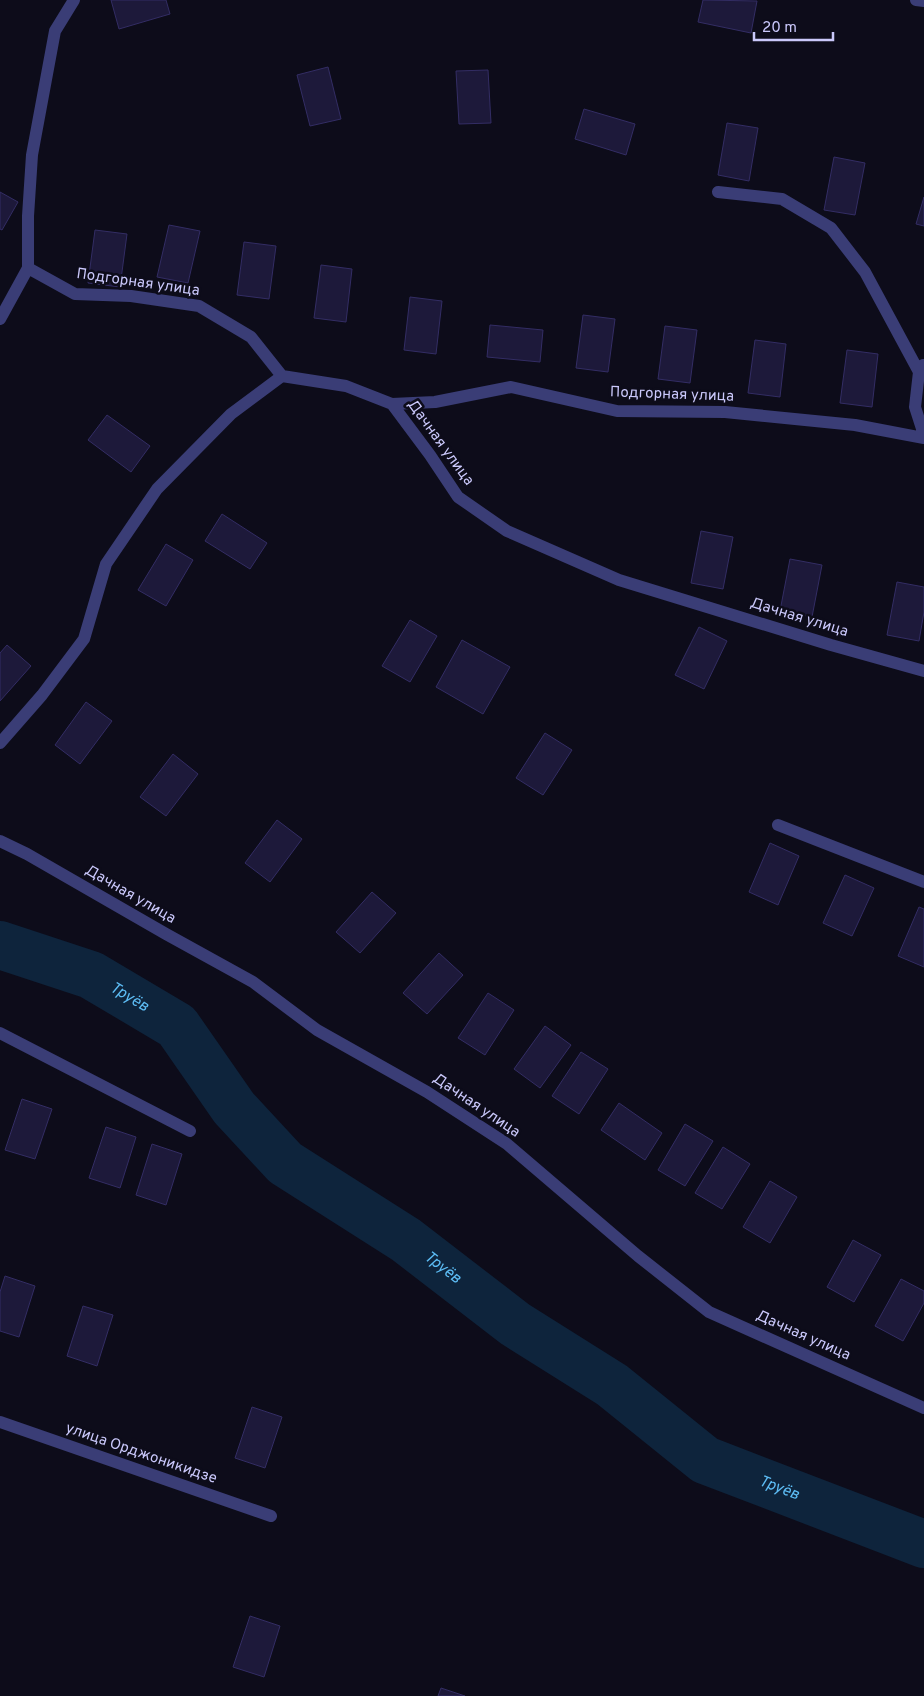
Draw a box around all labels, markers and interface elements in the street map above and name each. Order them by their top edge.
scale bar [754,10,833,42]
text: 20 m [762,19,797,38]
street label: Подгорная улица [75,265,201,301]
street label: Подгорная улица [610,383,734,407]
street label: Дачная улица [402,396,478,490]
street label: Дачная улица [748,594,850,642]
street label: Дачная улица [81,861,179,929]
water label: Труёв [106,978,152,1017]
street label: Дачная улица [429,1070,523,1142]
water label: Труёв [420,1247,465,1289]
street label: Дачная улица [753,1307,853,1365]
street label: улица Орджоникидзе [63,1419,219,1489]
water label: Труёв [756,1472,802,1505]

